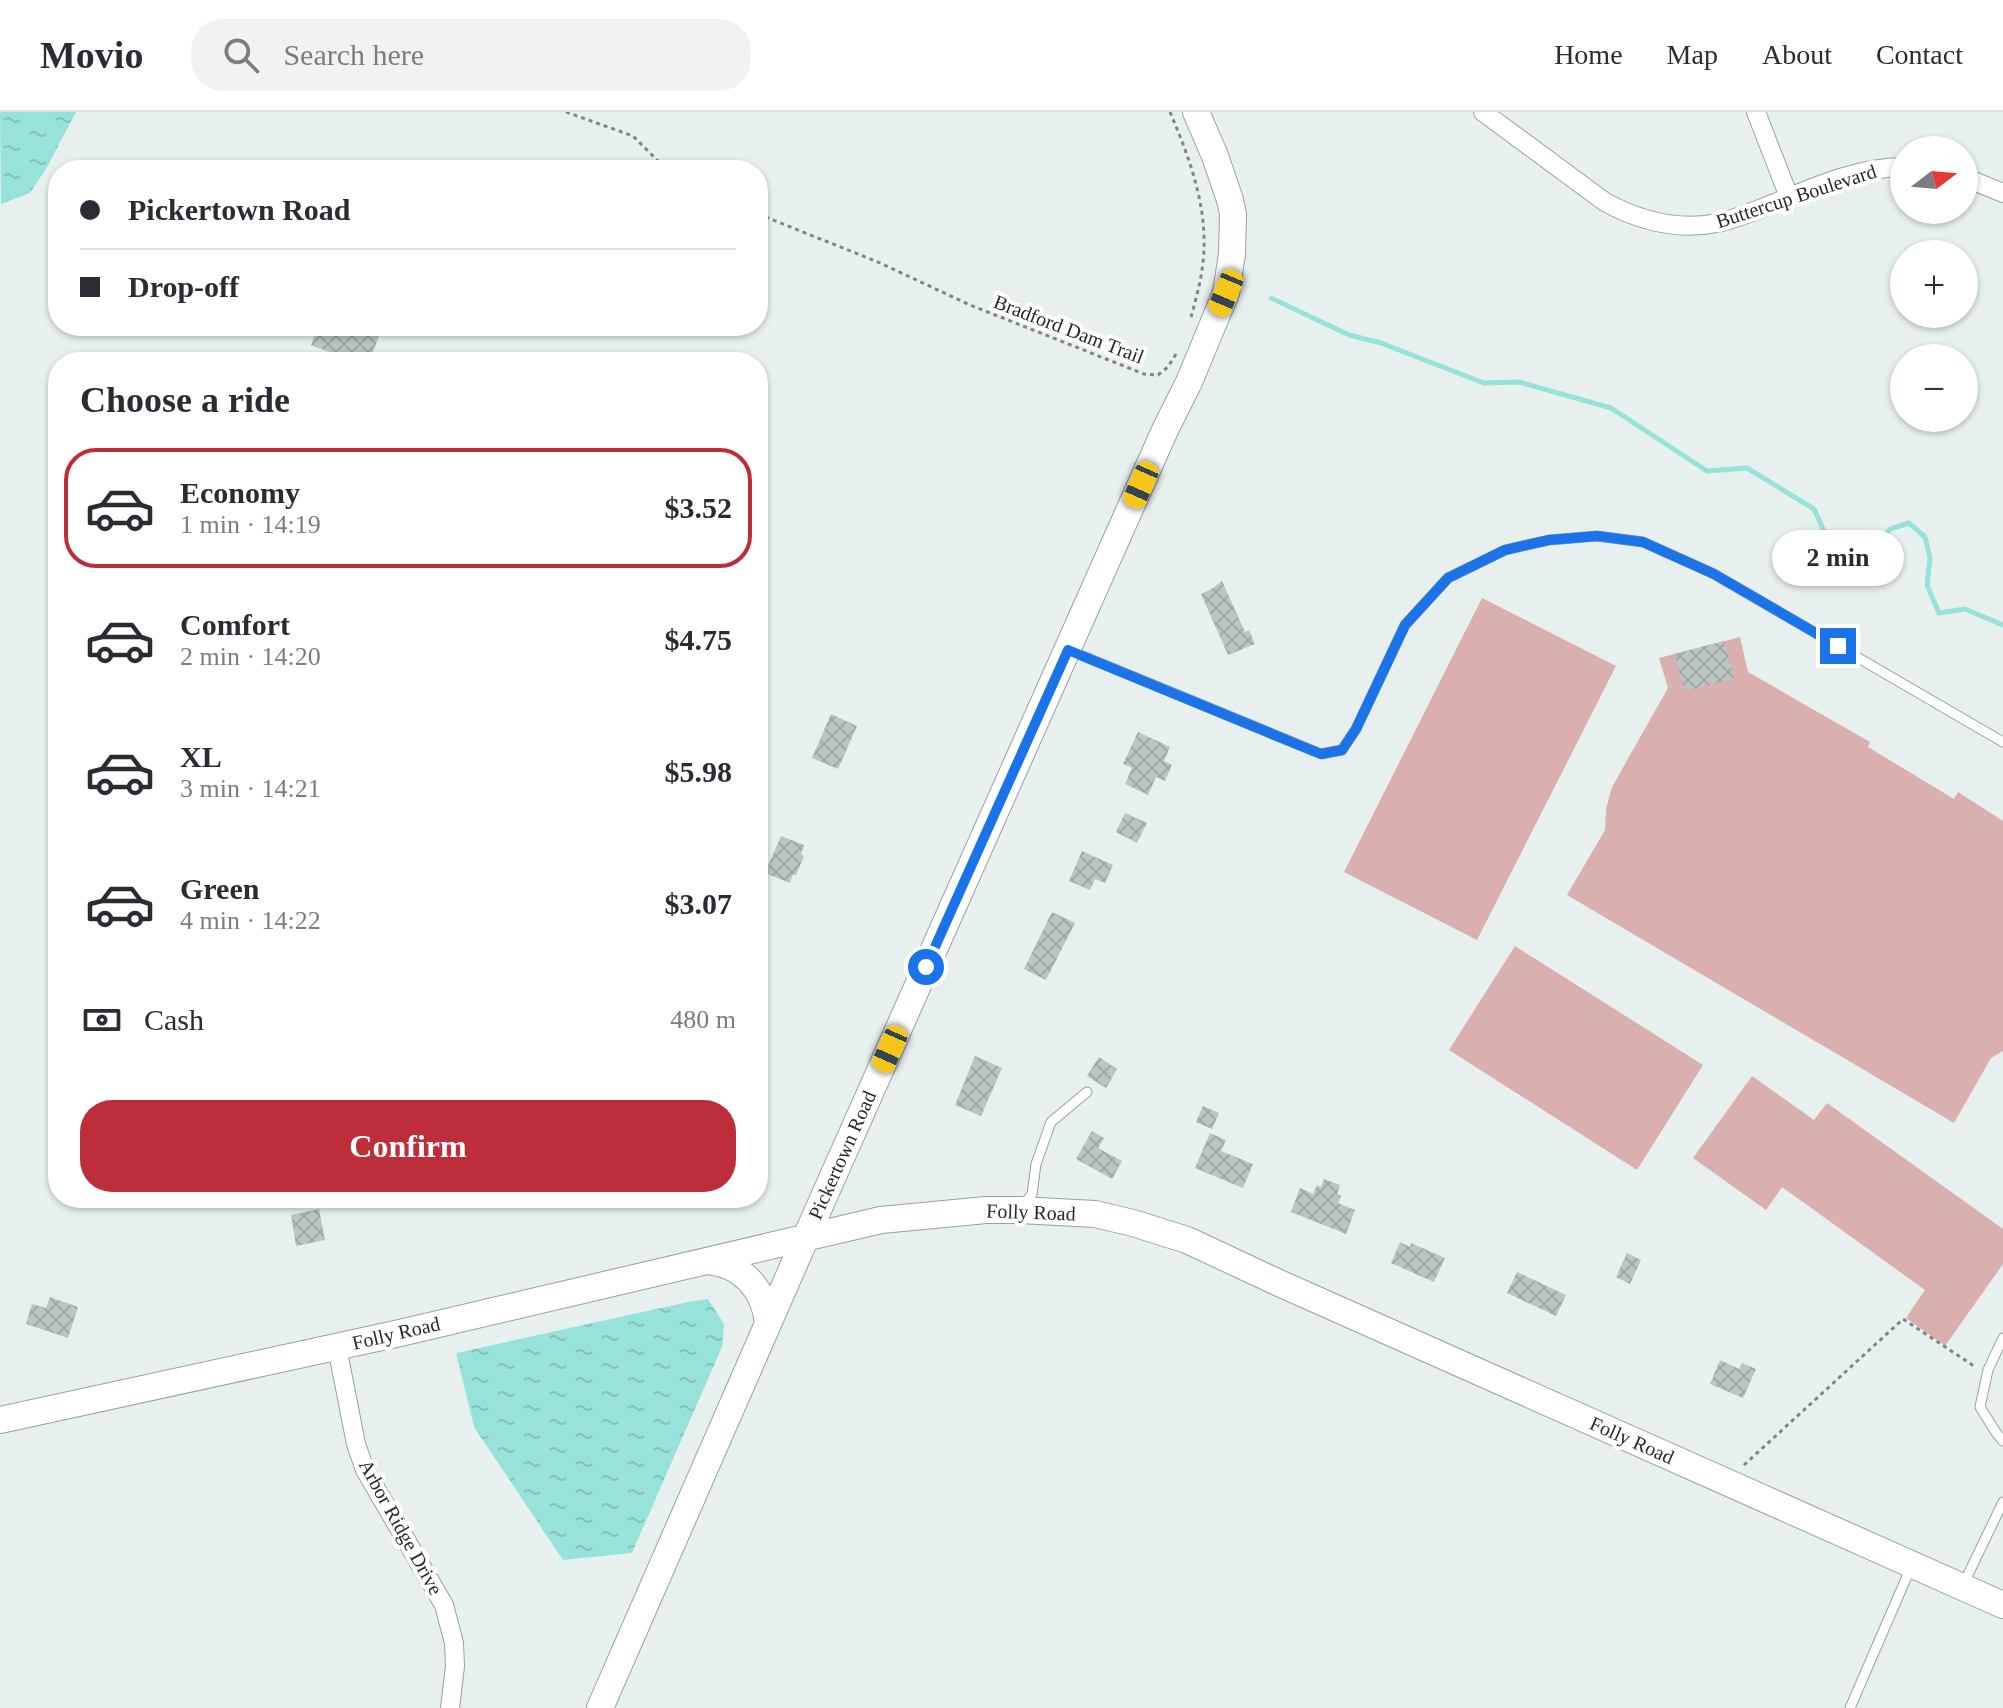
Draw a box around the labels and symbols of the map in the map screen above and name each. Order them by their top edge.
north arrow [1890,136,1978,224]
street label: Buttercup Boulevard [1713,160,1879,233]
car [1206,266,1246,320]
street label: Bradford Dam Trail [991,290,1148,368]
car [1120,458,1162,512]
callout: 2 min [1772,530,1904,586]
route end [1820,628,1856,664]
route start [908,949,944,985]
car [869,1022,911,1076]
street label: Pickertown Road [804,1087,880,1223]
street label: Folly Road [986,1199,1076,1226]
street label: Folly Road [350,1312,442,1355]
street label: Folly Road [1586,1412,1677,1469]
street label: Arbor Ridge Drive [354,1456,447,1599]

